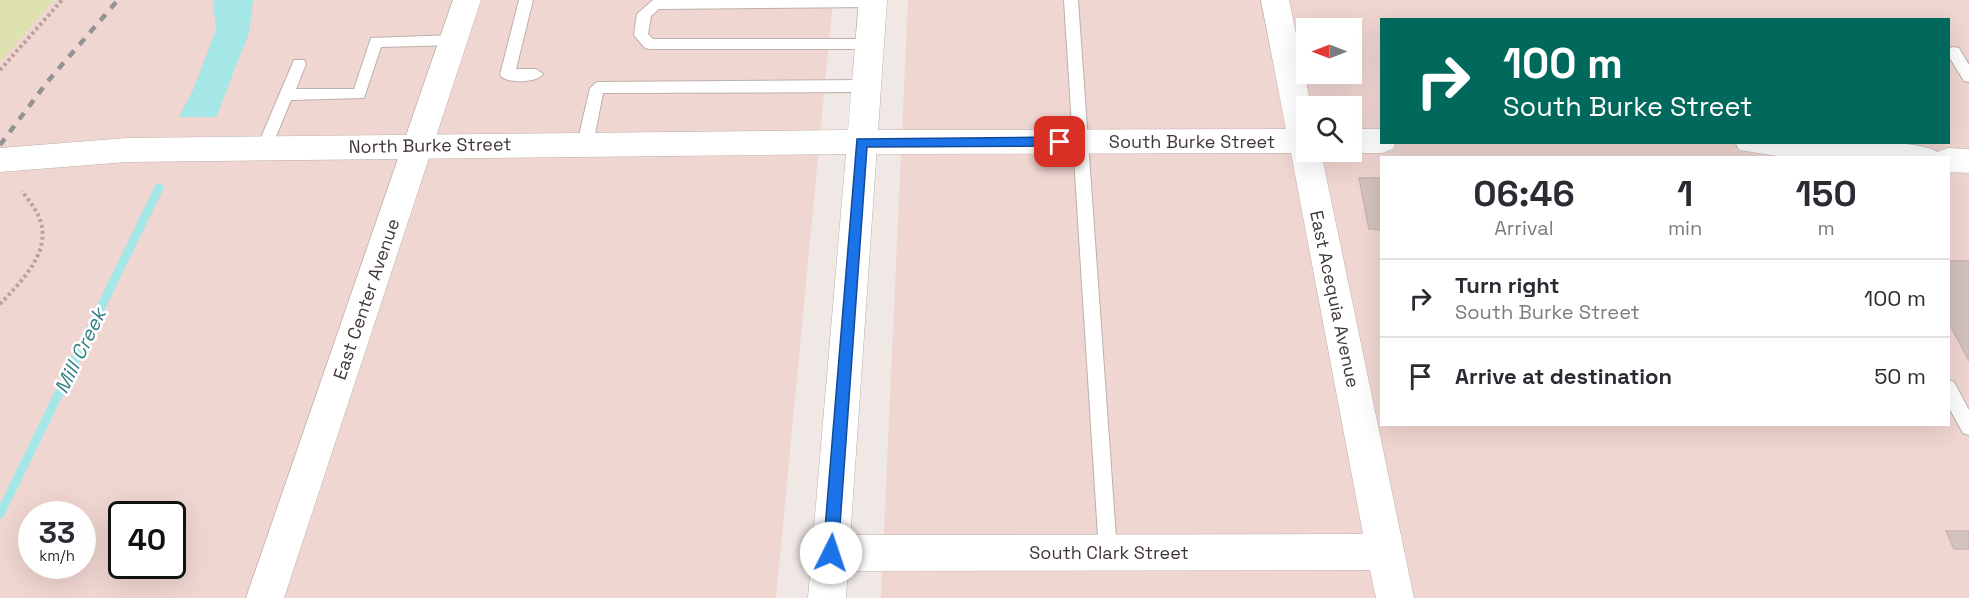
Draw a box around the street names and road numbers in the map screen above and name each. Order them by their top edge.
street label: South Burke Street [1109,130,1275,153]
street label: North Burke Street [348,132,512,158]
street label: East Acequia Avenue [1305,208,1365,390]
street label: East Center Avenue [328,215,404,383]
street label: South Clark Street [1029,541,1189,564]

